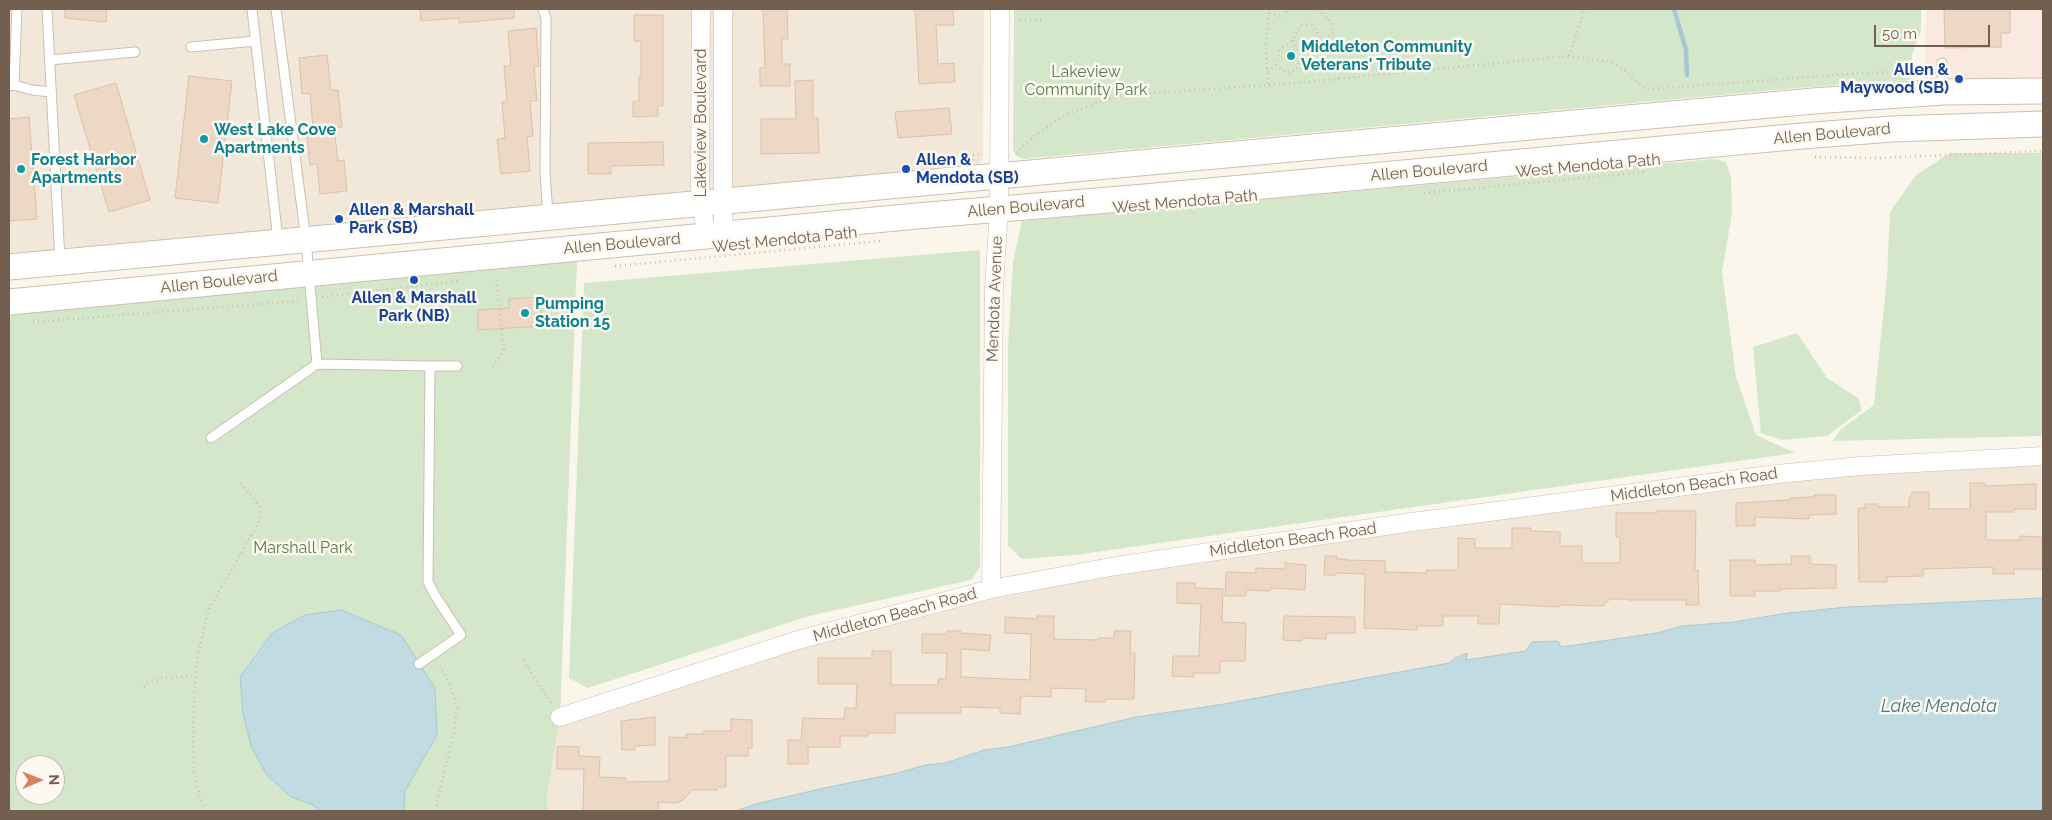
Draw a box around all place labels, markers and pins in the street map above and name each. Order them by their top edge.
place label: Middleton Community Veterans' Tribute [1301,37,1472,75]
marker: Middleton Community Veterans' Tribute [1285,50,1297,62]
place label: Allen & Maywood (SB) [1840,60,1949,98]
marker: Allen & Maywood (SB) [1953,73,1965,85]
place label: West Lake Cove Apartments [214,120,336,158]
marker: West Lake Cove Apartments [198,133,210,145]
place label: Forest Harbor Apartments [31,150,136,188]
place label: Allen & Mendota (SB) [916,150,1019,188]
marker: Forest Harbor Apartments [15,163,27,175]
marker: Allen & Mendota (SB) [900,163,912,175]
place label: Allen & Marshall Park (SB) [349,200,474,238]
marker: Allen & Marshall Park (SB) [333,213,345,225]
marker: Allen & Marshall Park (NB) [408,274,420,286]
place label: Allen & Marshall Park (NB) [351,288,477,326]
place label: Pumping Station 15 [535,294,610,332]
marker: Pumping Station 15 [519,307,531,319]

